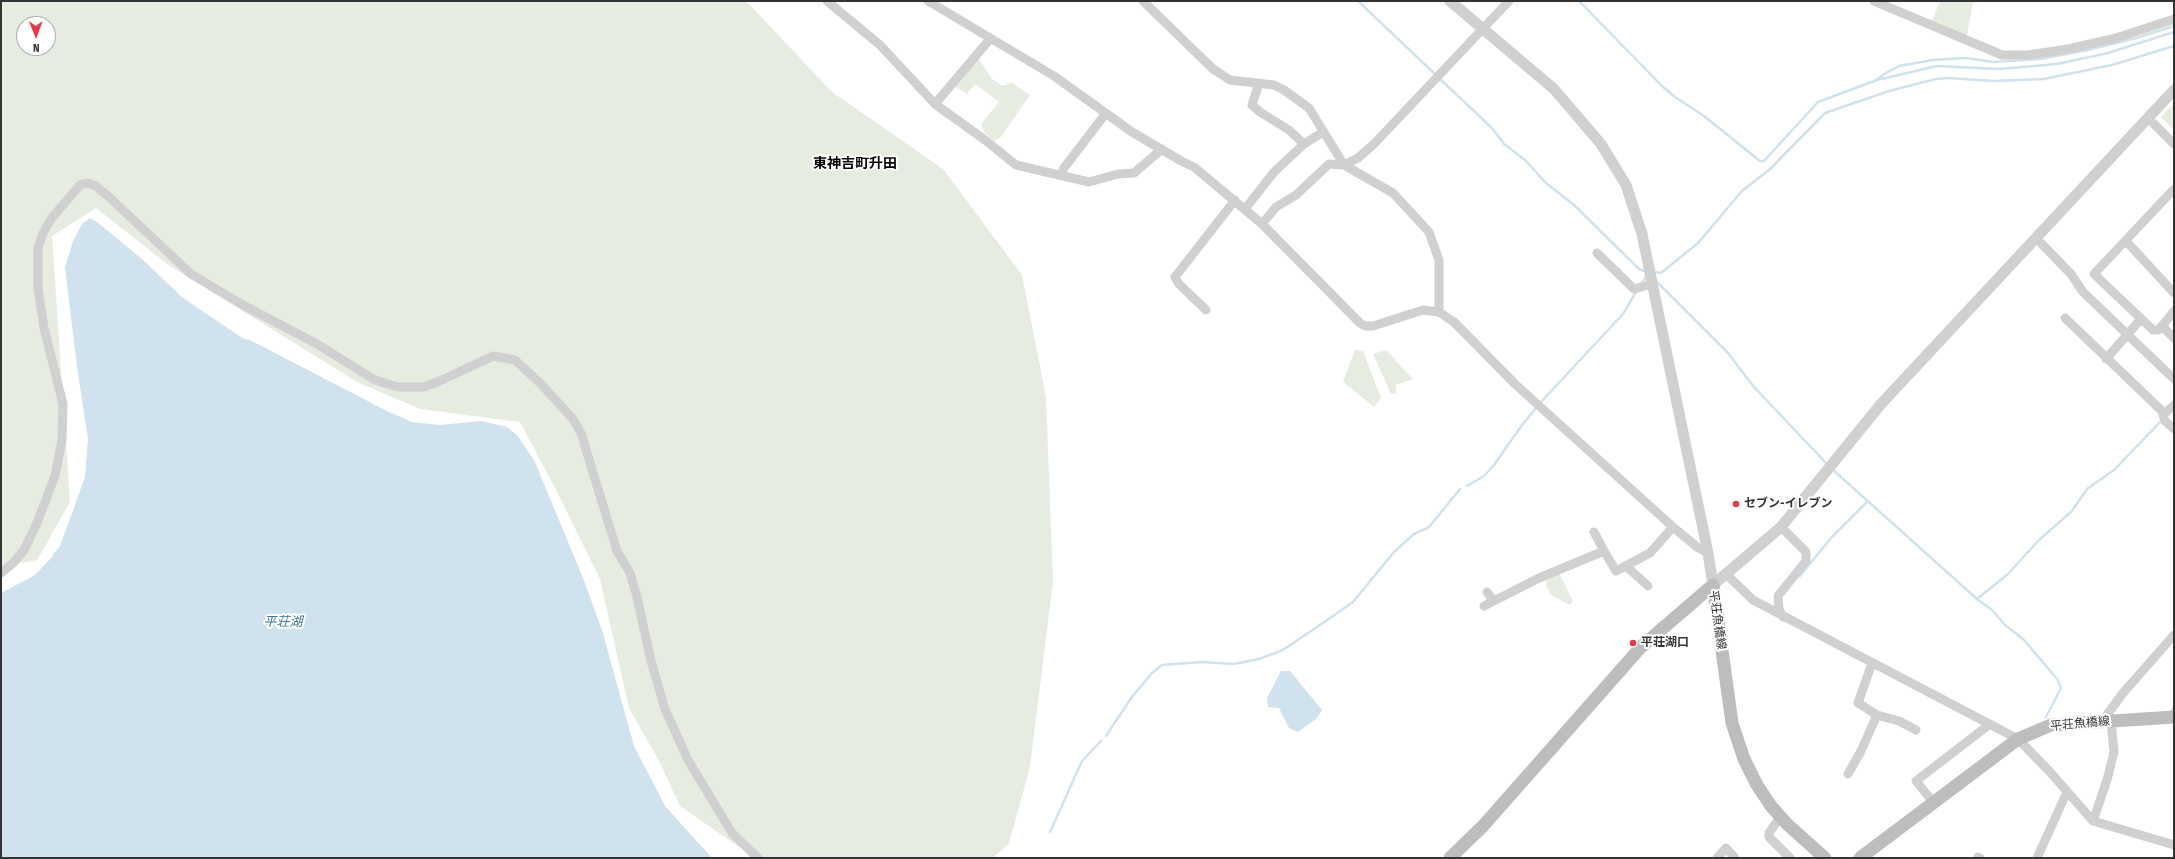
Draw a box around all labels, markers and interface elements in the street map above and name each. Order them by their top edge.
north arrow [16,16,56,56]
text: N [33,41,40,54]
district label: 東神吉町升田 [813,156,897,172]
place label: セブン-イレブン [1744,497,1832,511]
marker: セブン-イレブン [1731,499,1741,509]
street label: 平荘魚橋線 [1706,589,1728,651]
water label: 平荘湖 [264,614,302,630]
place label: 平荘湖口 [1641,636,1689,650]
marker: 平荘湖口 [1628,638,1638,648]
street label: 平荘魚橋線 [2049,714,2111,734]

